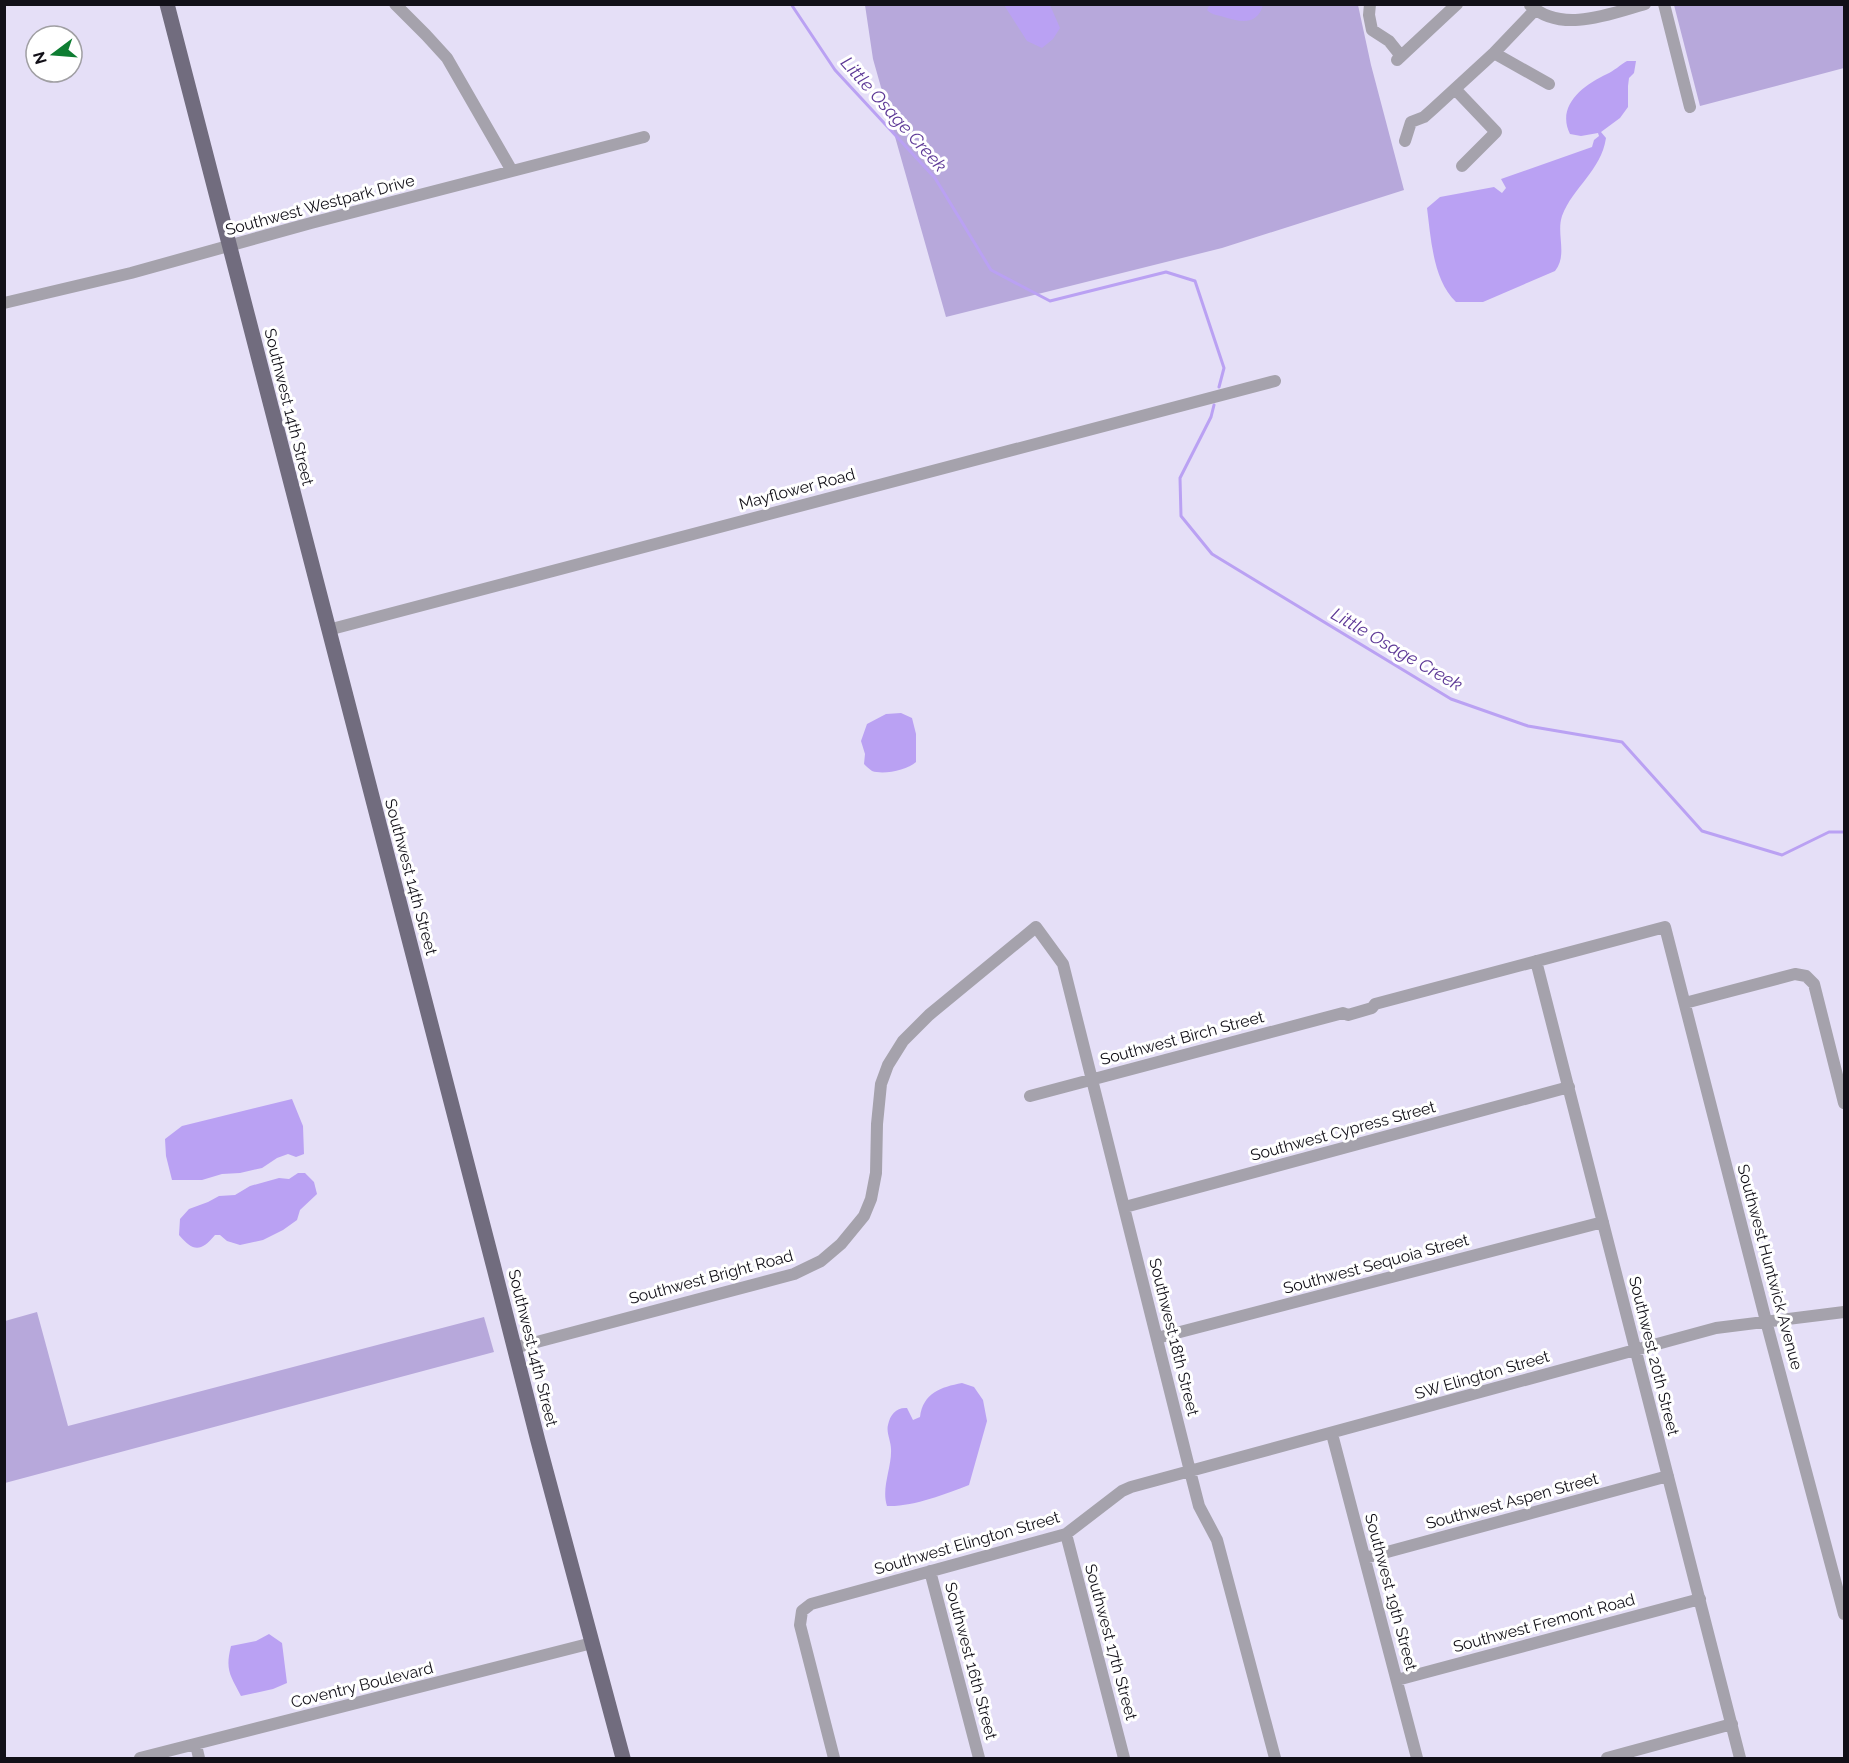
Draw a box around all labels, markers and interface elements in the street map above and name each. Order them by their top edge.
north arrow [24,24,84,84]
text: N [29,50,51,66]
water label: Little Osage Creek [837,52,951,176]
street label: Southwest Westpark Drive [223,171,417,239]
street label: Southwest 14th Street [260,326,318,488]
street label: Mayflower Road [737,464,857,514]
water label: Little Osage Creek [1328,603,1467,695]
street label: Southwest 14th Street [381,797,441,958]
street label: Southwest Birch Street [1098,1007,1266,1069]
street label: Southwest Cypress Street [1248,1097,1438,1165]
street label: Southwest Huntwick Avenue [1733,1162,1807,1372]
street label: Southwest Sequoia Street [1281,1230,1471,1298]
street label: Southwest Bright Road [627,1246,795,1308]
street label: Southwest 18th Street [1145,1256,1203,1418]
street label: Southwest 14th Street [504,1267,562,1429]
street label: Southwest 20th Street [1625,1274,1683,1438]
street label: SW Elington Street [1413,1347,1552,1403]
street label: Southwest Aspen Street [1424,1469,1601,1533]
street label: Southwest Elington Street [872,1507,1062,1579]
street label: Southwest 19th Street [1361,1511,1421,1673]
street label: Southwest 17th Street [1081,1562,1141,1723]
street label: Southwest 16th Street [941,1580,1001,1742]
street label: Southwest Fremont Road [1451,1590,1637,1656]
street label: Coventry Boulevard [289,1658,435,1712]

